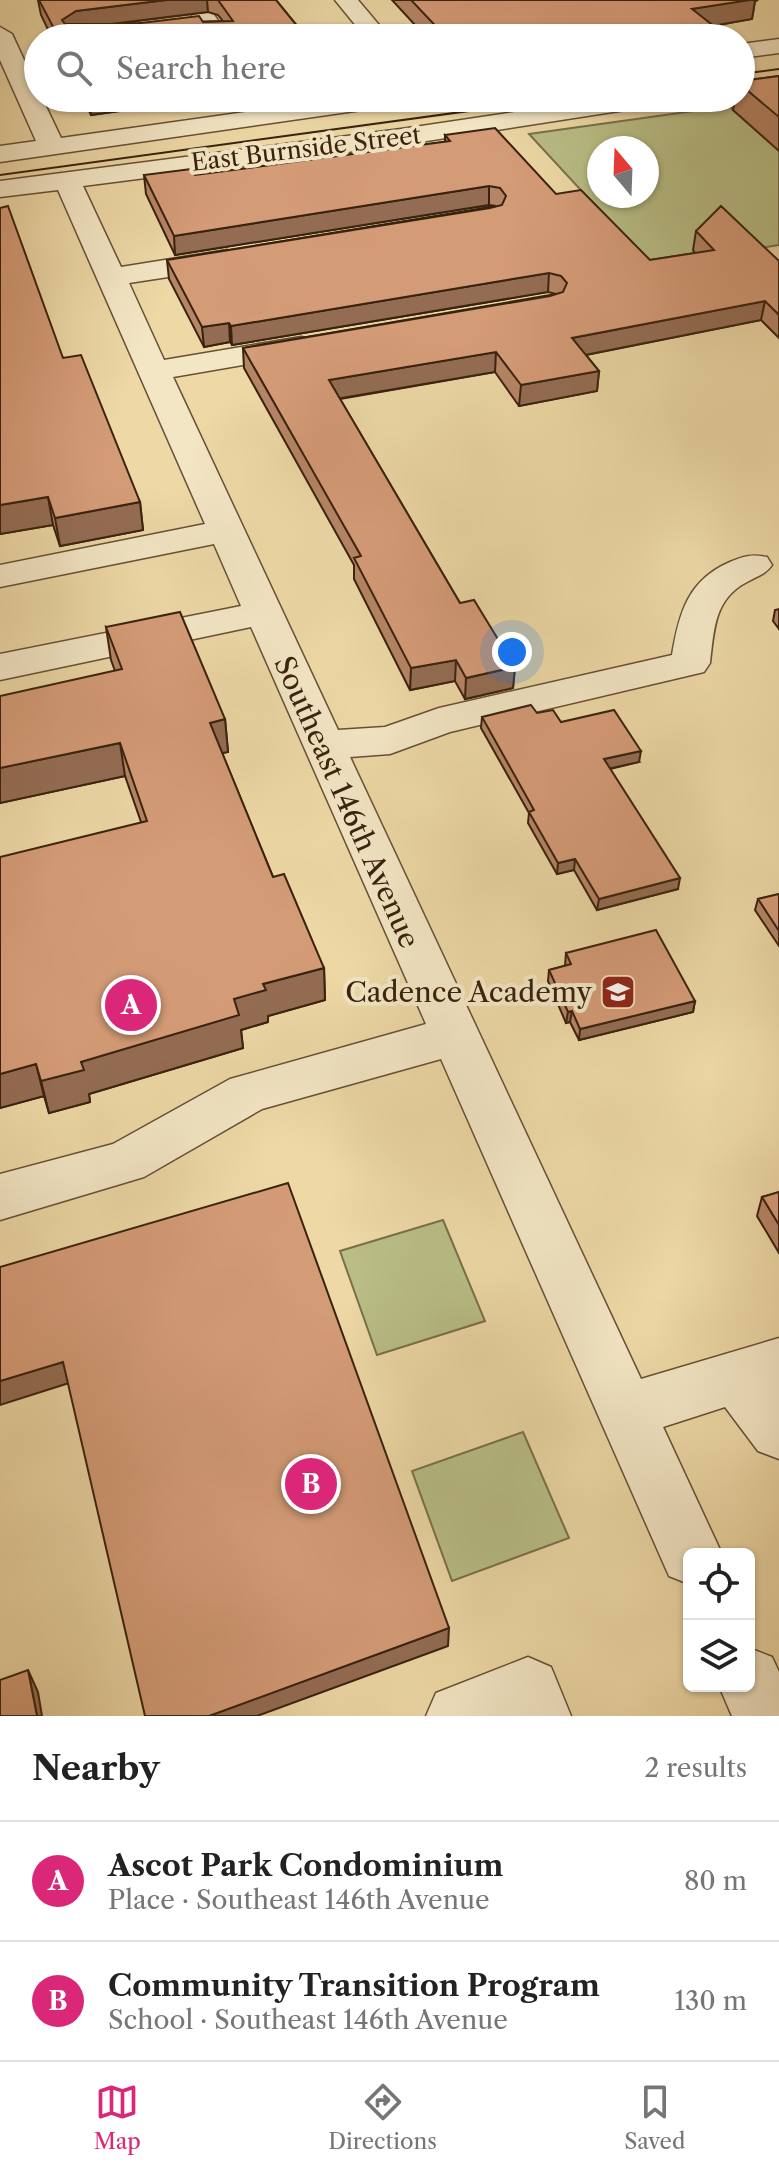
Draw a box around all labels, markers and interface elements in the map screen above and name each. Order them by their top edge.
search box [24,24,755,112]
icon: search [52,46,96,90]
text: Search here [116,50,286,87]
street label: East Burnside Street [189,120,423,177]
north arrow [587,136,659,208]
your location [492,632,532,672]
street label: Southeast 146th Avenue [267,651,427,953]
school or university icon: Cadence Academy [599,973,637,1011]
pin: A [105,975,157,1035]
place label: Cadence Academy [345,975,592,1009]
pin: B [285,1454,337,1514]
map controls [683,1548,755,1692]
button: locate [683,1548,755,1620]
button: layers [683,1620,755,1692]
text: Nearby [32,1747,160,1789]
text: 2 results [644,1752,747,1784]
text: Ascot Park Condominium [108,1847,503,1884]
text: A [48,1865,68,1897]
text: 80 m [684,1865,747,1897]
text: Place · Southeast 146th Avenue [108,1884,490,1916]
text: Community Transition Program [108,1967,600,2004]
text: B [48,1985,68,2017]
text: 130 m [674,1985,747,2017]
text: School · Southeast 146th Avenue [108,2004,508,2036]
tab: Map [94,2080,141,2155]
tab: Directions [328,2080,437,2155]
tab: Saved [624,2080,685,2155]

